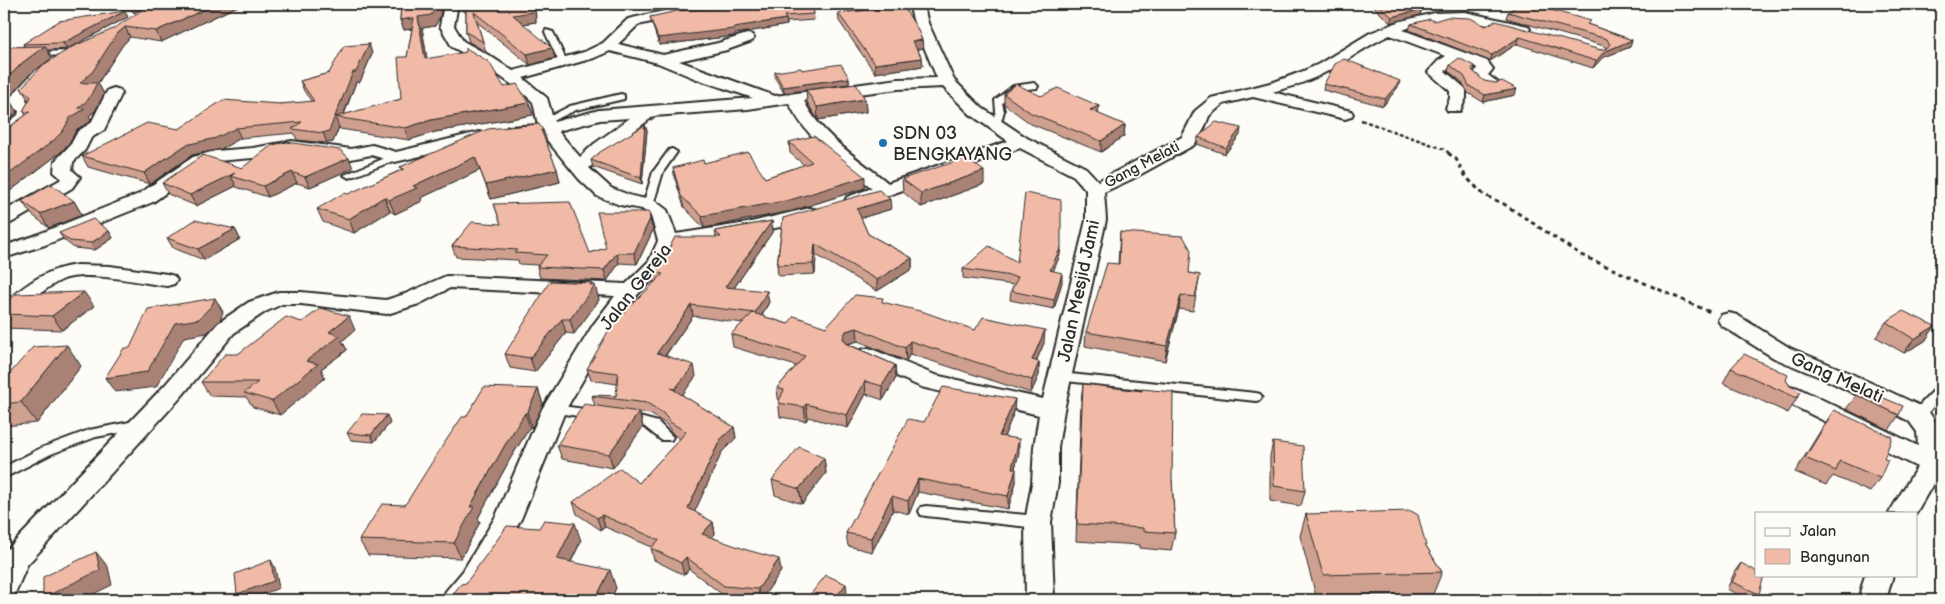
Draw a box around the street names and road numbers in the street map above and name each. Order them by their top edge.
street label: Gang Melati [1101,137,1183,193]
street label: Jalan Mesjid Jami [1054,218,1104,364]
street label: Jalan Gereja [596,240,676,334]
street label: Gang Melati [1787,348,1887,408]

